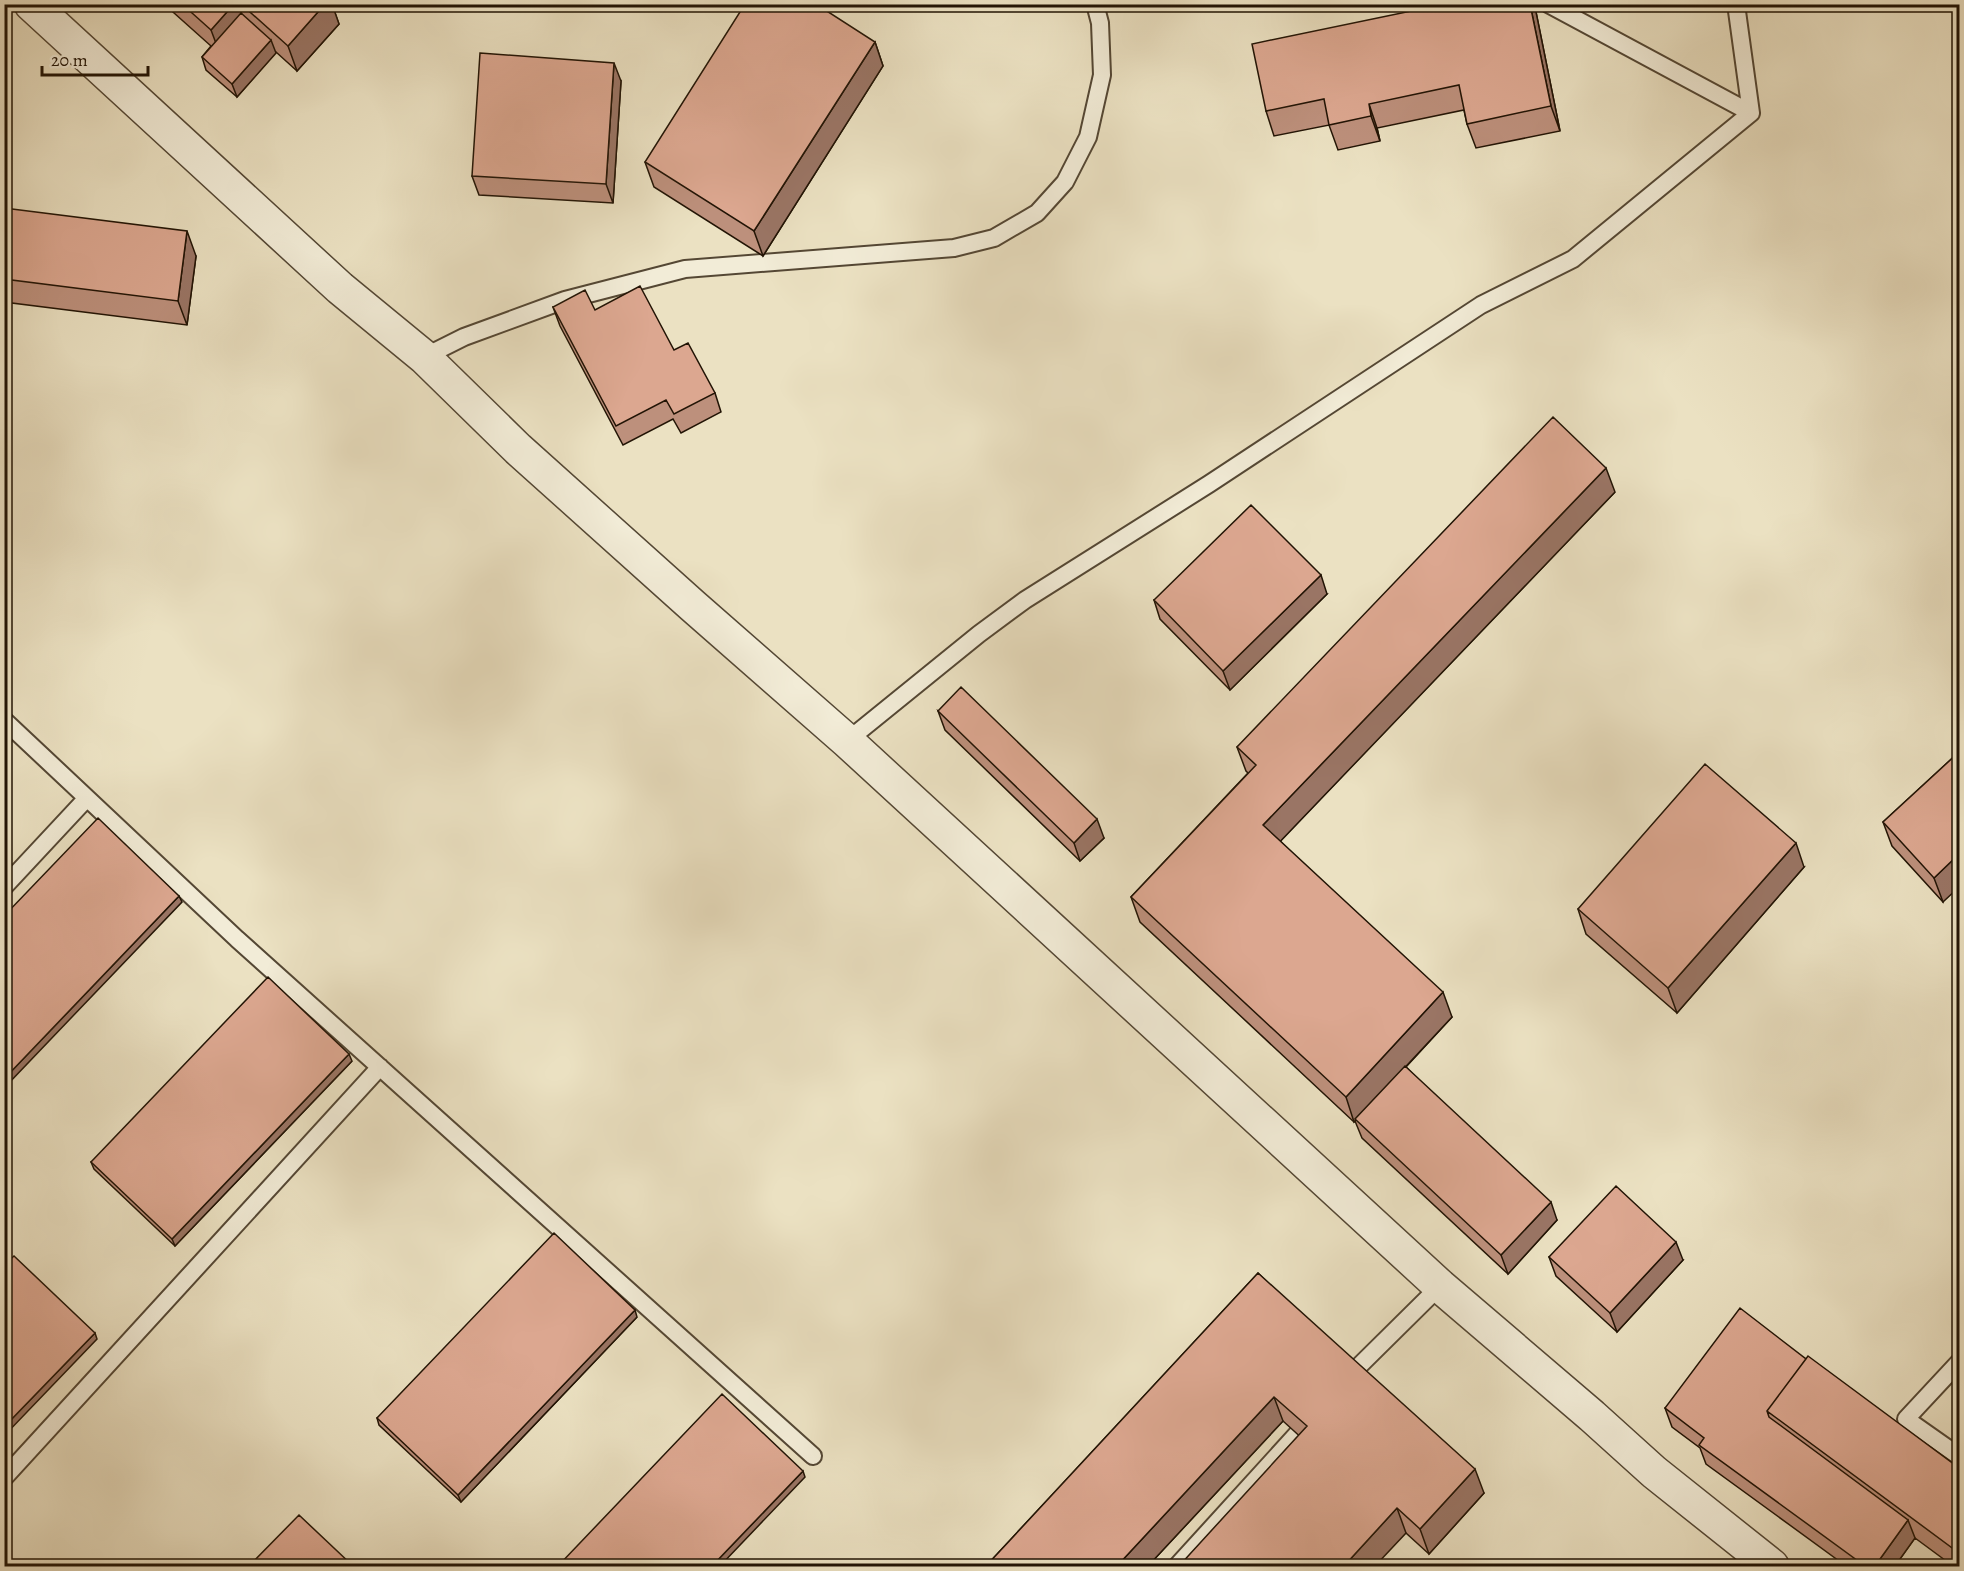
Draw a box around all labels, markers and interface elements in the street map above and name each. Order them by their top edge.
scale bar [42,39,148,77]
text: 20 m [51,48,88,72]

